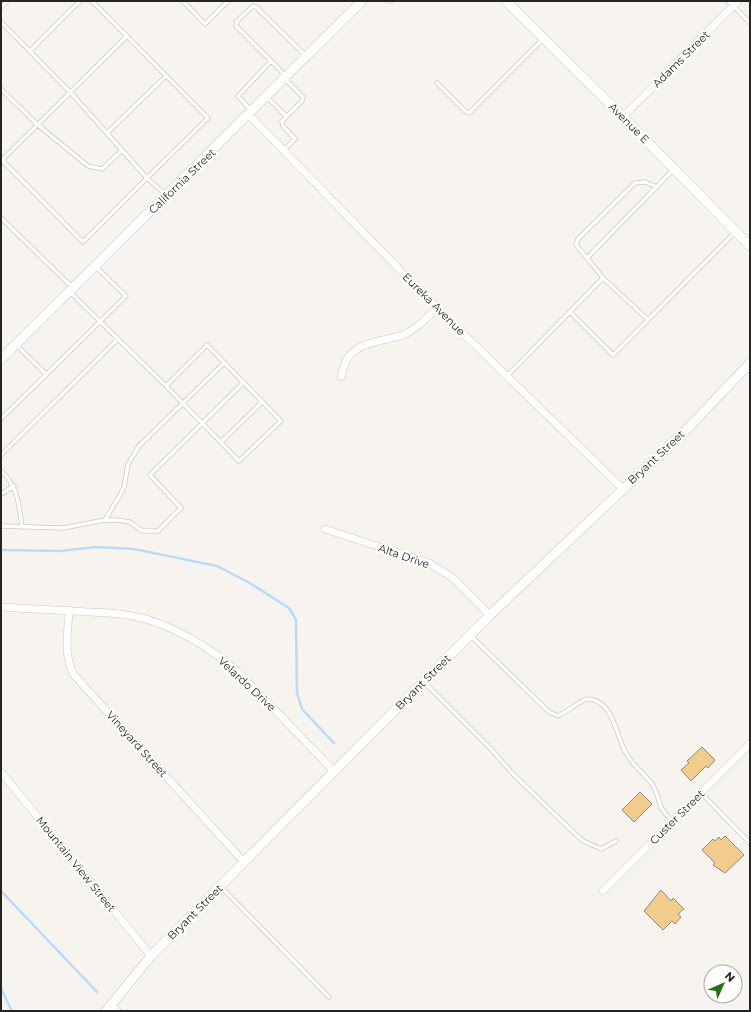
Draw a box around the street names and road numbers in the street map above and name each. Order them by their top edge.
street label: Adams Street [650,27,713,90]
street label: Avenue E [606,100,652,146]
street label: California Street [145,145,219,217]
street label: Eureka Avenue [400,270,469,339]
street label: Bryant Street [625,427,688,487]
street label: Alta Drive [377,541,432,571]
street label: Bryant Street [392,651,454,713]
street label: Velardo Drive [215,654,279,714]
street label: Vineyard Street [104,708,171,780]
street label: Custer Street [647,786,708,847]
street label: Mountain View Street [33,813,119,915]
street label: Bryant Street [164,881,226,943]

